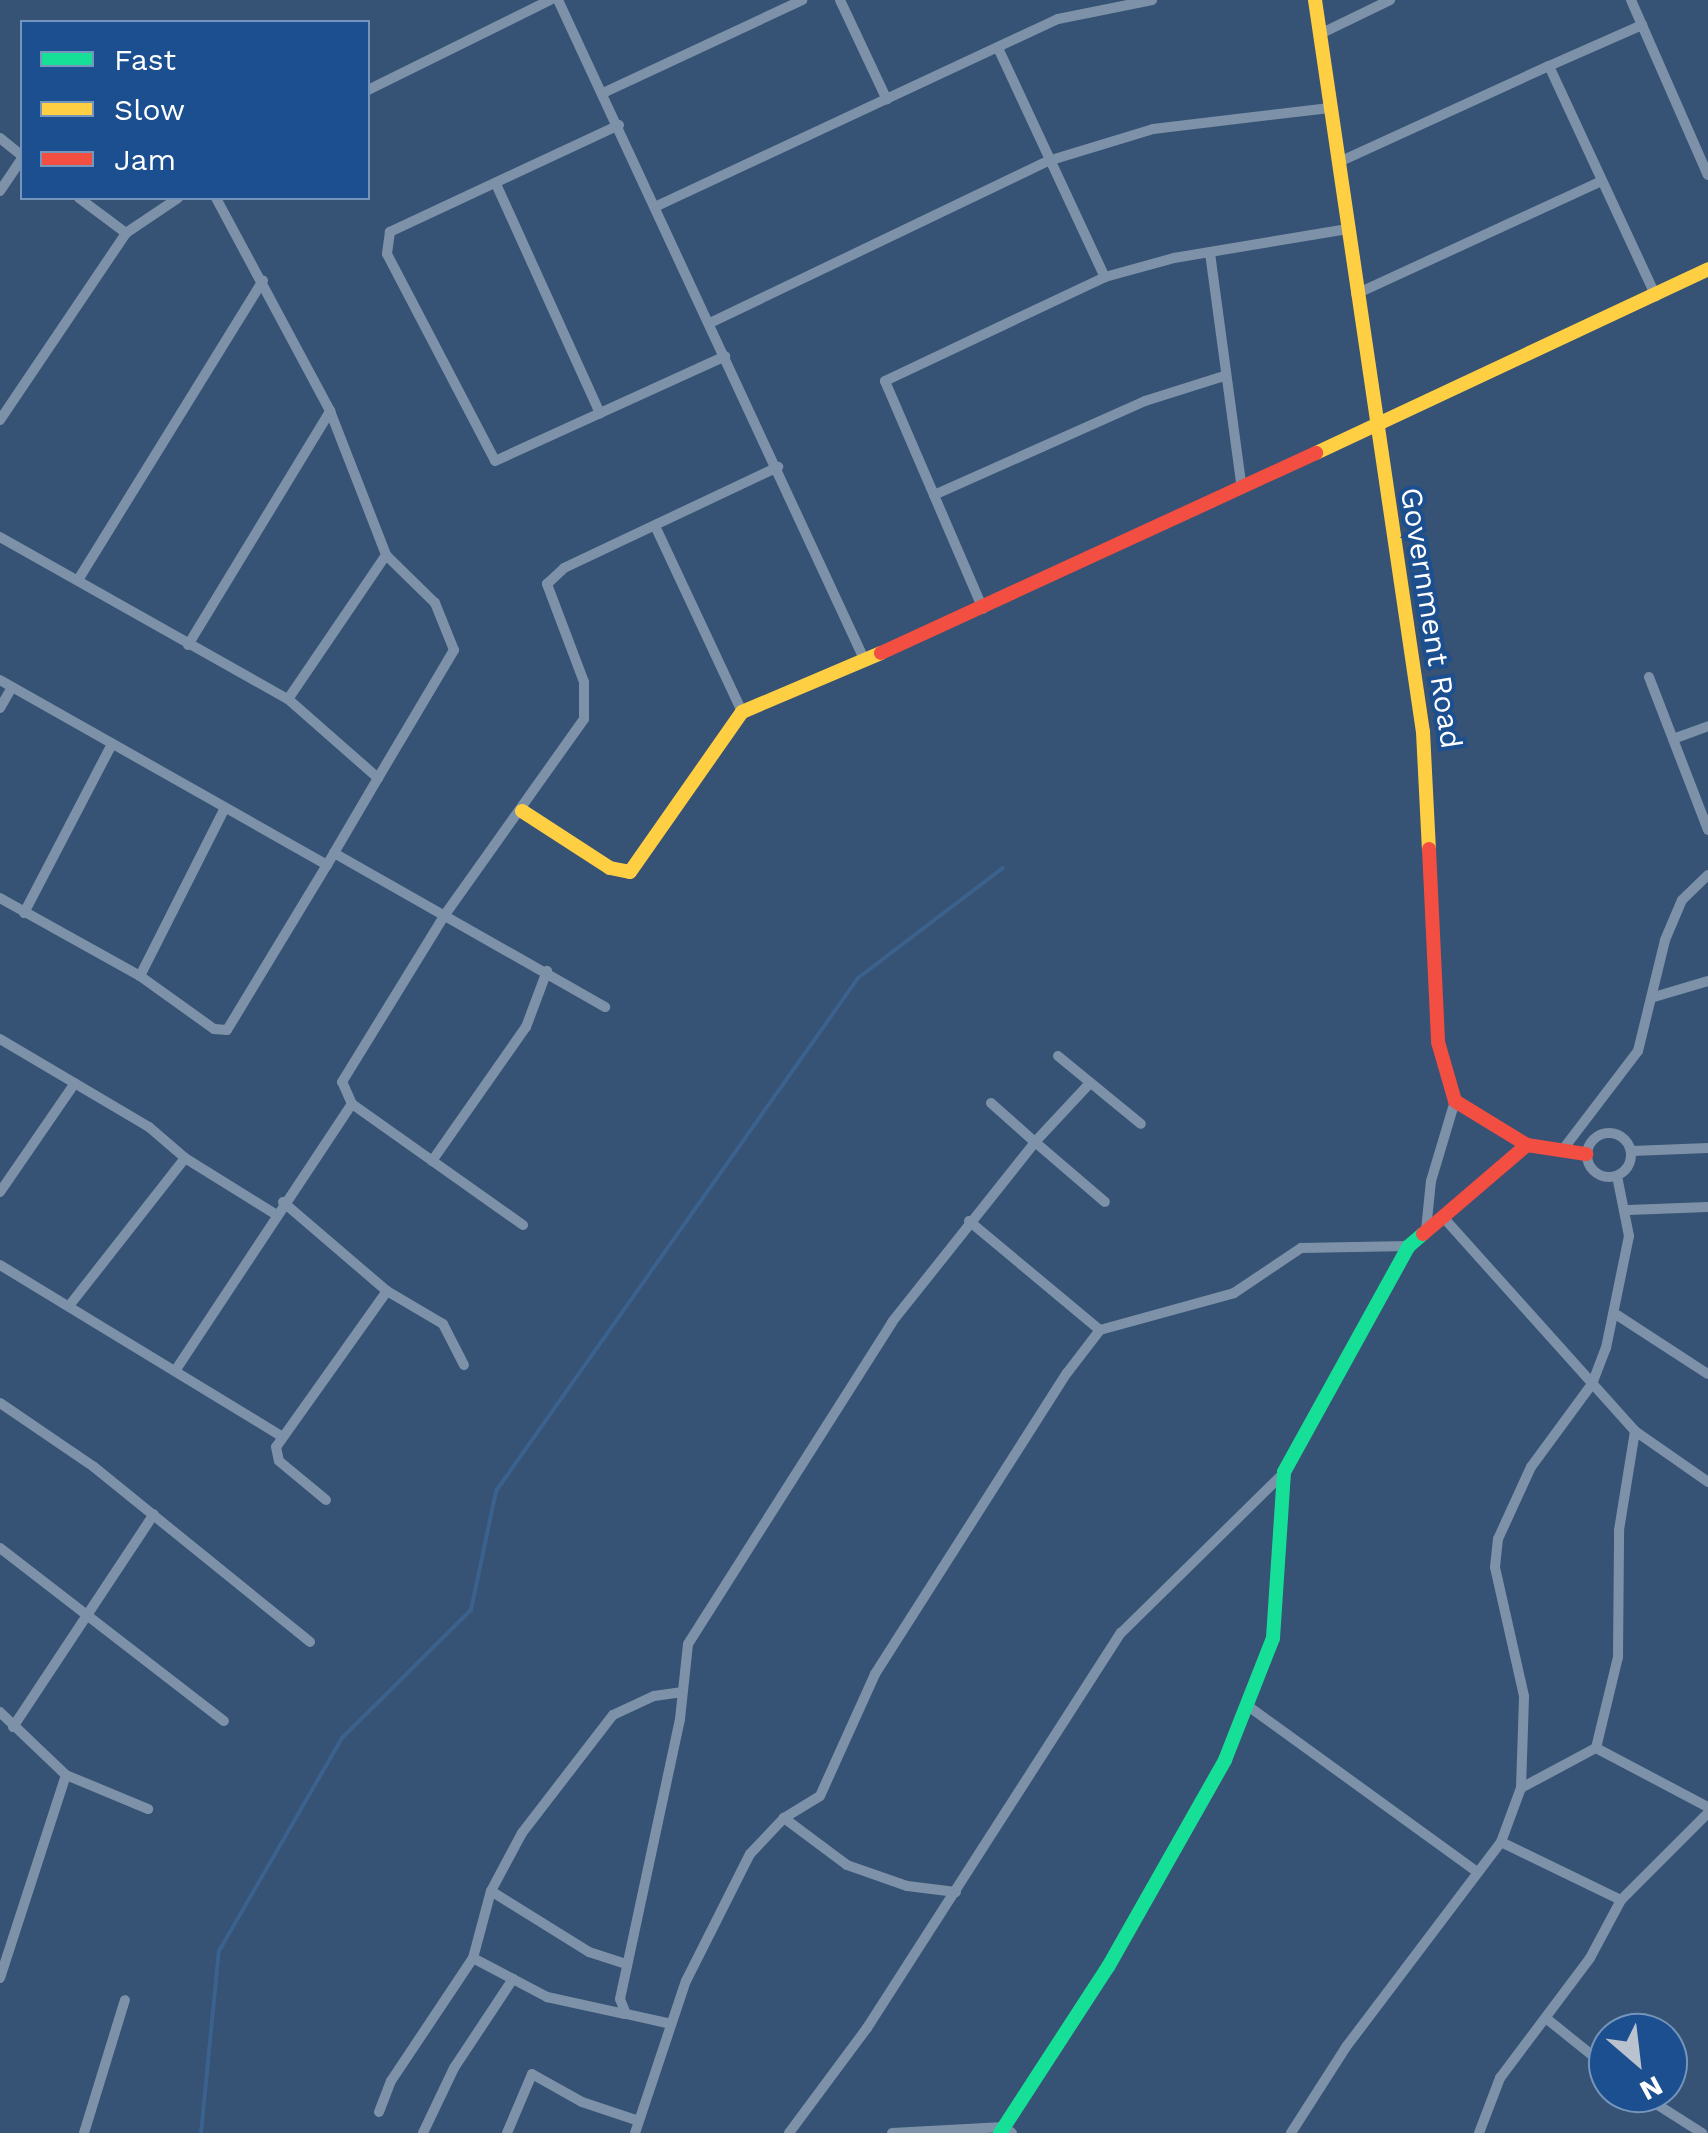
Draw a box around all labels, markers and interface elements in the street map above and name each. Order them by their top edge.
legend [20,20,370,200]
text: Fast [114,42,176,77]
text: Slow [114,92,185,127]
text: Jam [114,142,176,177]
street label: Government Road [1393,485,1469,751]
north arrow [1588,2013,1688,2113]
text: N [1634,2069,1668,2108]

